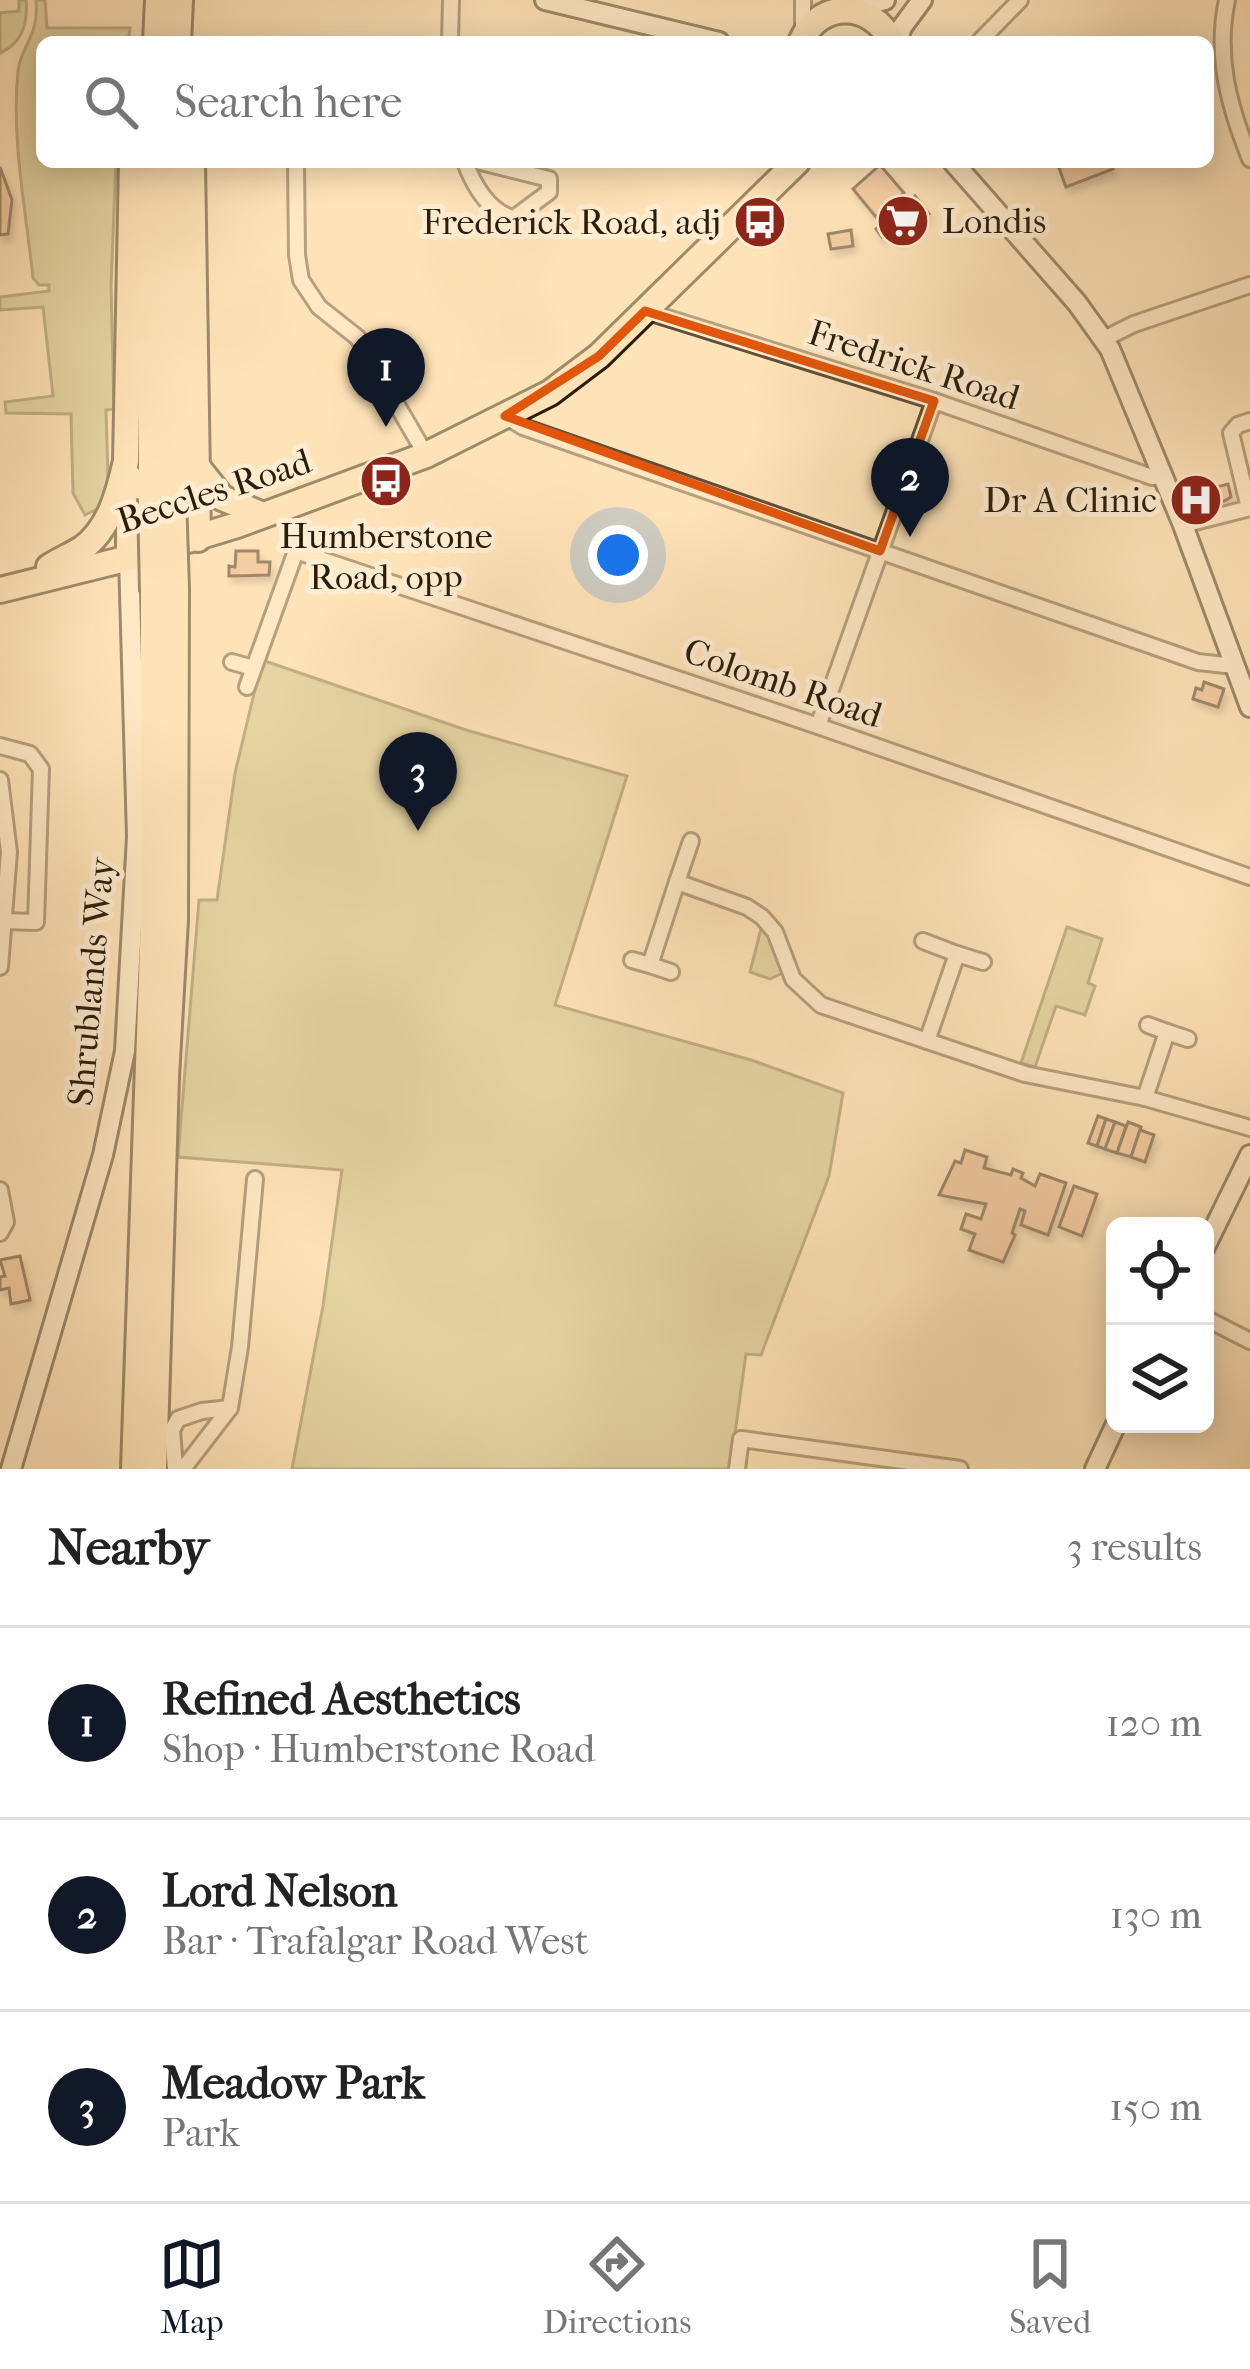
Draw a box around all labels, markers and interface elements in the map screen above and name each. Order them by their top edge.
search box [36,36,1214,168]
icon: search [78,69,144,135]
text: Search here [174,76,402,129]
supermarket icon: Londis [875,193,931,249]
bus stop icon: Frederick Road, adj [732,194,788,250]
place label: Londis [942,200,1046,242]
place label: Frederick Road, adj [422,201,721,243]
street label: Fredrick Road [803,311,1025,419]
pin: 1 [347,328,425,427]
pin: 2 [871,438,949,537]
street label: Beccles Road [112,440,317,542]
bus stop icon: Humberstone Road, opp [358,453,414,509]
hospital icon: Dr A Clinic [1168,472,1224,528]
place label: Dr A Clinic [983,479,1157,521]
place label: Humberstone Road, opp [280,515,492,598]
your location [588,525,648,585]
street label: Colomb Road [679,630,888,737]
pin: 3 [379,732,457,831]
street label: Shrublands Way [59,854,123,1108]
map controls [1106,1217,1214,1433]
button: locate [1106,1217,1214,1325]
button: layers [1106,1325,1214,1433]
text: Nearby [48,1517,209,1577]
text: 3 results [1067,1524,1202,1570]
text: Refined Aesthetics [162,1673,521,1726]
text: 1 [80,1700,94,1746]
text: 120 m [1106,1700,1202,1746]
text: Shop · Humberstone Road [162,1726,595,1772]
text: Lord Nelson [162,1865,398,1918]
text: 2 [77,1892,97,1938]
text: 130 m [1110,1892,1202,1938]
text: Bar · Trafalgar Road West [162,1918,589,1964]
text: Meadow Park [162,2057,425,2110]
text: 3 [79,2084,95,2130]
text: 150 m [1109,2084,1202,2130]
text: Park [162,2110,240,2156]
tab: Map [159,2231,225,2342]
tab: Directions [543,2231,691,2342]
tab: Saved [1009,2231,1091,2342]

